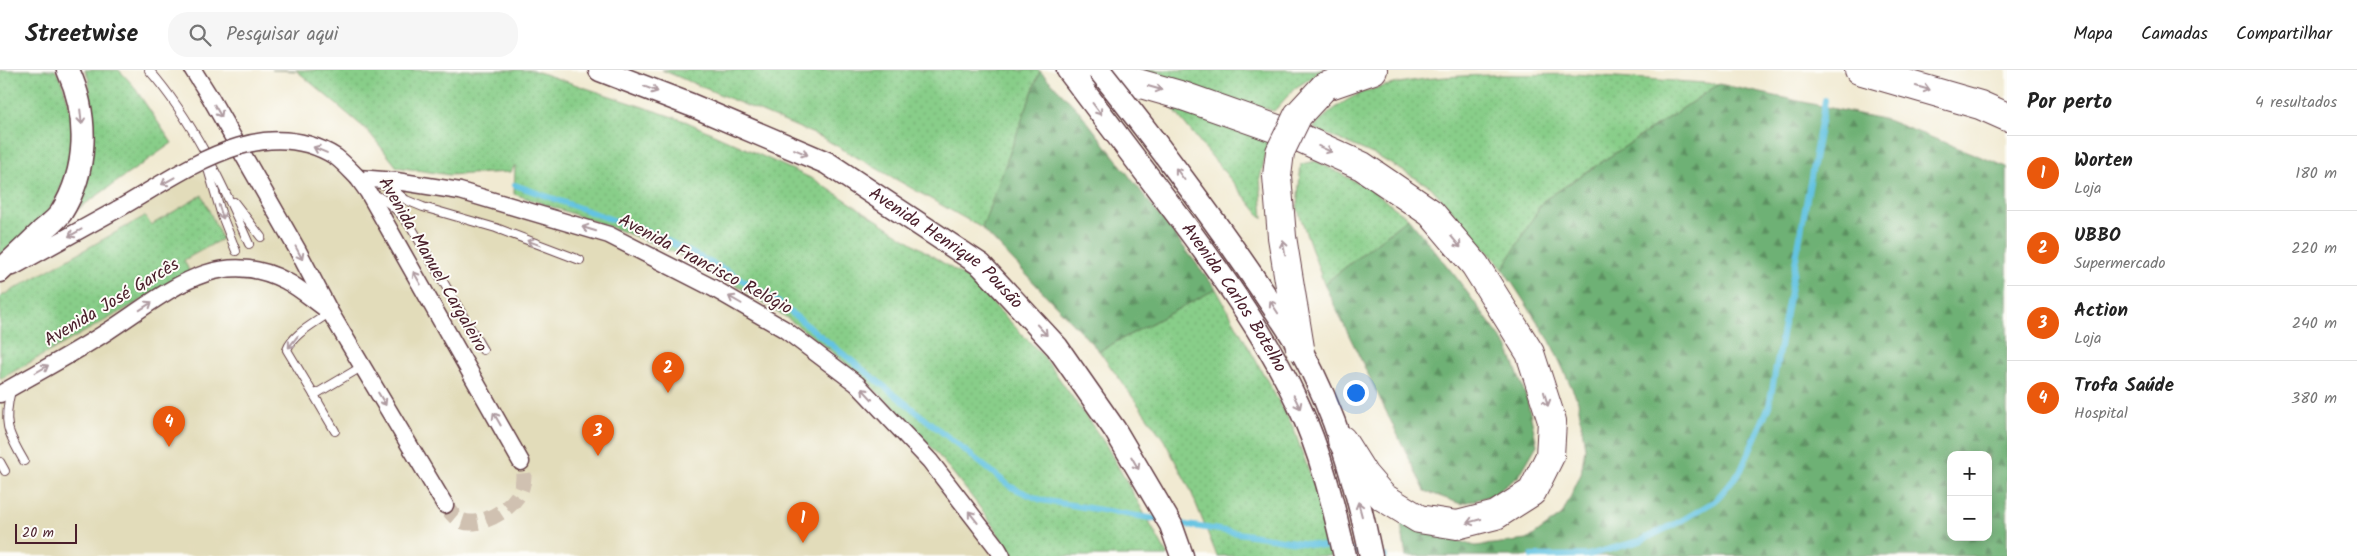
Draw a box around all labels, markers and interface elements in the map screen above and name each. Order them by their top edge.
search box [168,12,518,57]
text: Streetwise [25,15,138,54]
text: Pesquisar aqui [226,20,338,50]
text: Mapa [2073,20,2113,49]
text: Camadas [2141,20,2208,49]
text: Compartilhar [2236,20,2332,49]
icon: search [186,21,214,49]
one-way arrow [1147,84,1163,94]
one-way arrow [1914,84,1930,94]
one-way arrow [643,86,658,95]
text: Por perto [2027,86,2112,119]
text: 4 resultados [2255,90,2337,115]
one-way arrow [1092,102,1103,115]
one-way arrow [214,104,224,118]
one-way arrow [76,108,86,124]
one-way arrow [312,144,327,153]
one-way arrow [1317,145,1332,155]
text: Worten [2074,146,2133,176]
one-way arrow [793,147,808,157]
text: 1 [2041,161,2045,186]
text: 180 m [2295,161,2337,186]
one-way arrow [1175,168,1186,181]
street label: Avenida Manuel Cargaleiro [370,172,494,358]
text: Loja [2074,176,2102,201]
one-way arrow [161,177,175,187]
street label: Avenida Henrique Pousão [863,180,1030,316]
one-way arrow [217,203,226,219]
street label: Avenida Francisco Relógio [613,207,797,323]
street label: Avenida Carlos Botelho [1174,217,1294,378]
text: UBBO [2074,221,2121,251]
one-way arrow [581,224,597,234]
one-way arrow [68,228,83,238]
one-way arrow [1450,235,1461,248]
text: 2 [2038,236,2048,261]
text: 220 m [2291,236,2337,261]
one-way arrow [527,238,542,247]
one-way arrow [1278,240,1288,256]
one-way arrow [294,245,304,259]
street label: Avenida José Garcês [39,251,186,355]
text: Supermercado [2074,251,2165,276]
one-way arrow [412,270,422,285]
one-way arrow [728,295,742,305]
text: Action [2074,296,2128,326]
one-way arrow [1269,300,1279,314]
one-way arrow [139,301,153,311]
text: 3 [2039,311,2047,336]
text: 240 m [2292,311,2337,336]
one-way arrow [1036,324,1048,337]
text: Loja [2074,326,2102,351]
one-way arrow [287,336,298,349]
pin: 2 [652,352,684,393]
one-way arrow [35,364,49,374]
text: Trofa Saúde [2074,371,2174,401]
your location [1343,380,1369,406]
text: 4 [2039,386,2047,411]
text: 380 m [2291,386,2337,411]
one-way arrow [861,388,873,401]
one-way arrow [378,391,388,406]
one-way arrow [1541,391,1551,407]
one-way arrow [1293,394,1302,409]
text: Hospital [2074,401,2128,426]
pin: 4 [153,406,185,447]
one-way arrow [492,412,502,427]
pin: 3 [582,415,614,456]
map controls [1947,451,1992,541]
button: + [1947,451,1992,496]
one-way arrow [1130,456,1140,470]
button: − [1947,496,1992,541]
one-way arrow [1355,501,1364,517]
pin: 1 [787,502,819,543]
one-way arrow [968,510,979,523]
one-way arrow [1467,516,1483,526]
scale bar [15,521,78,544]
text: 20 m [22,522,54,544]

